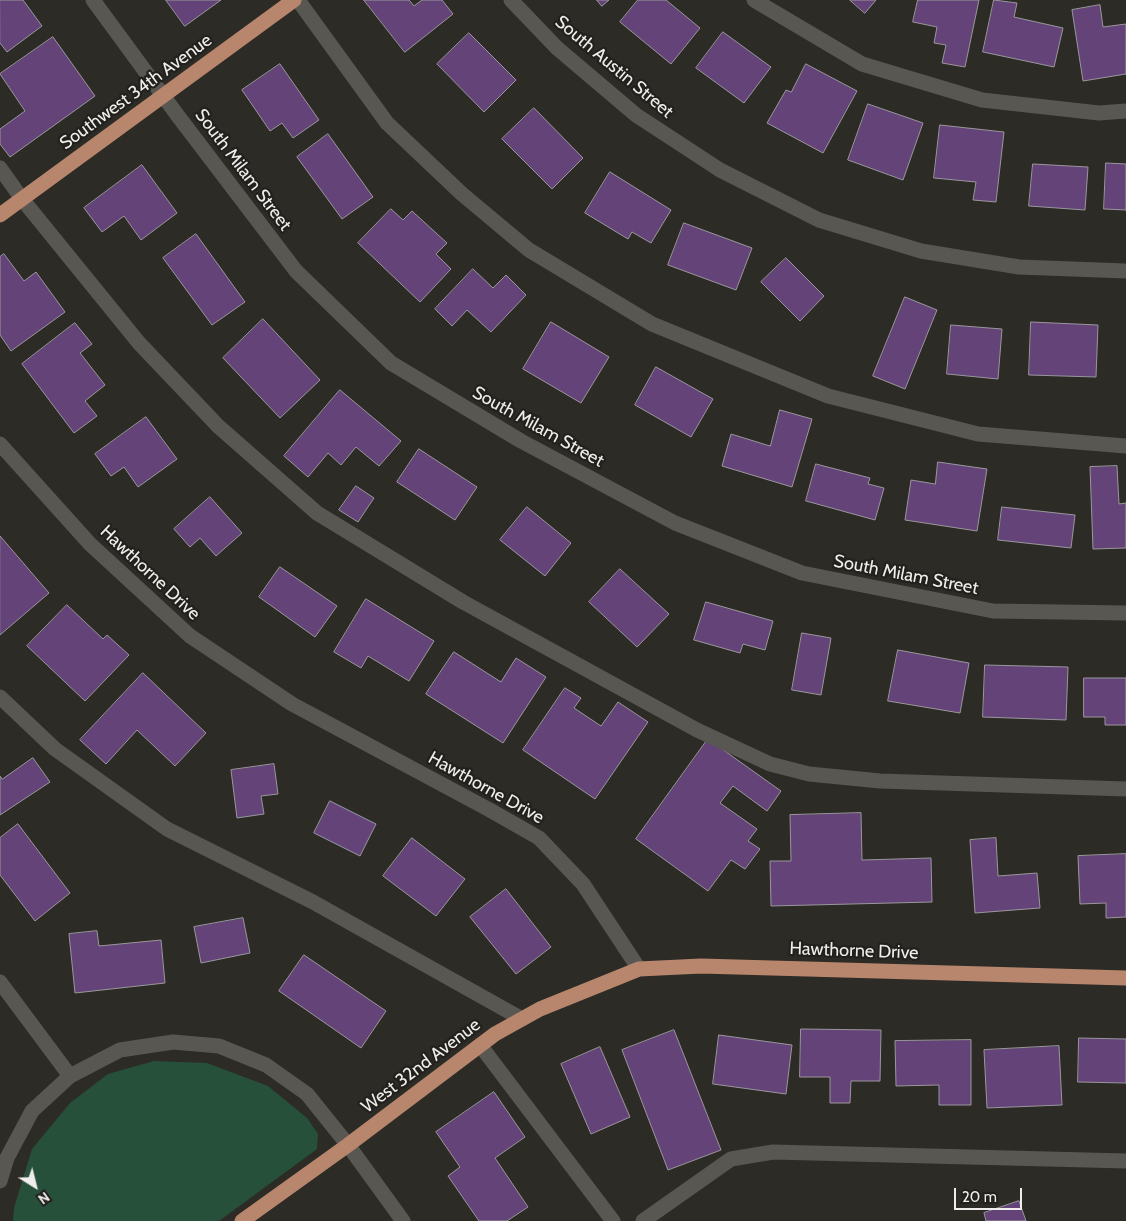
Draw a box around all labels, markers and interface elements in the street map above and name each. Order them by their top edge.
street label: South Austin Street [550,11,678,123]
street label: Southwest 34th Avenue [56,30,216,154]
street label: South Milam Street [190,105,296,235]
street label: South Milam Street [469,382,607,472]
street label: Hawthorne Drive [95,521,205,625]
street label: South Milam Street [832,550,980,600]
street label: Hawthorne Drive [424,747,548,829]
street label: Hawthorne Drive [789,938,919,964]
street label: West 32nd Avenue [357,1014,485,1118]
north arrow [10,1161,60,1211]
scale bar [956,1178,1024,1210]
text: N [35,1188,53,1208]
text: 20 m [962,1188,997,1206]

